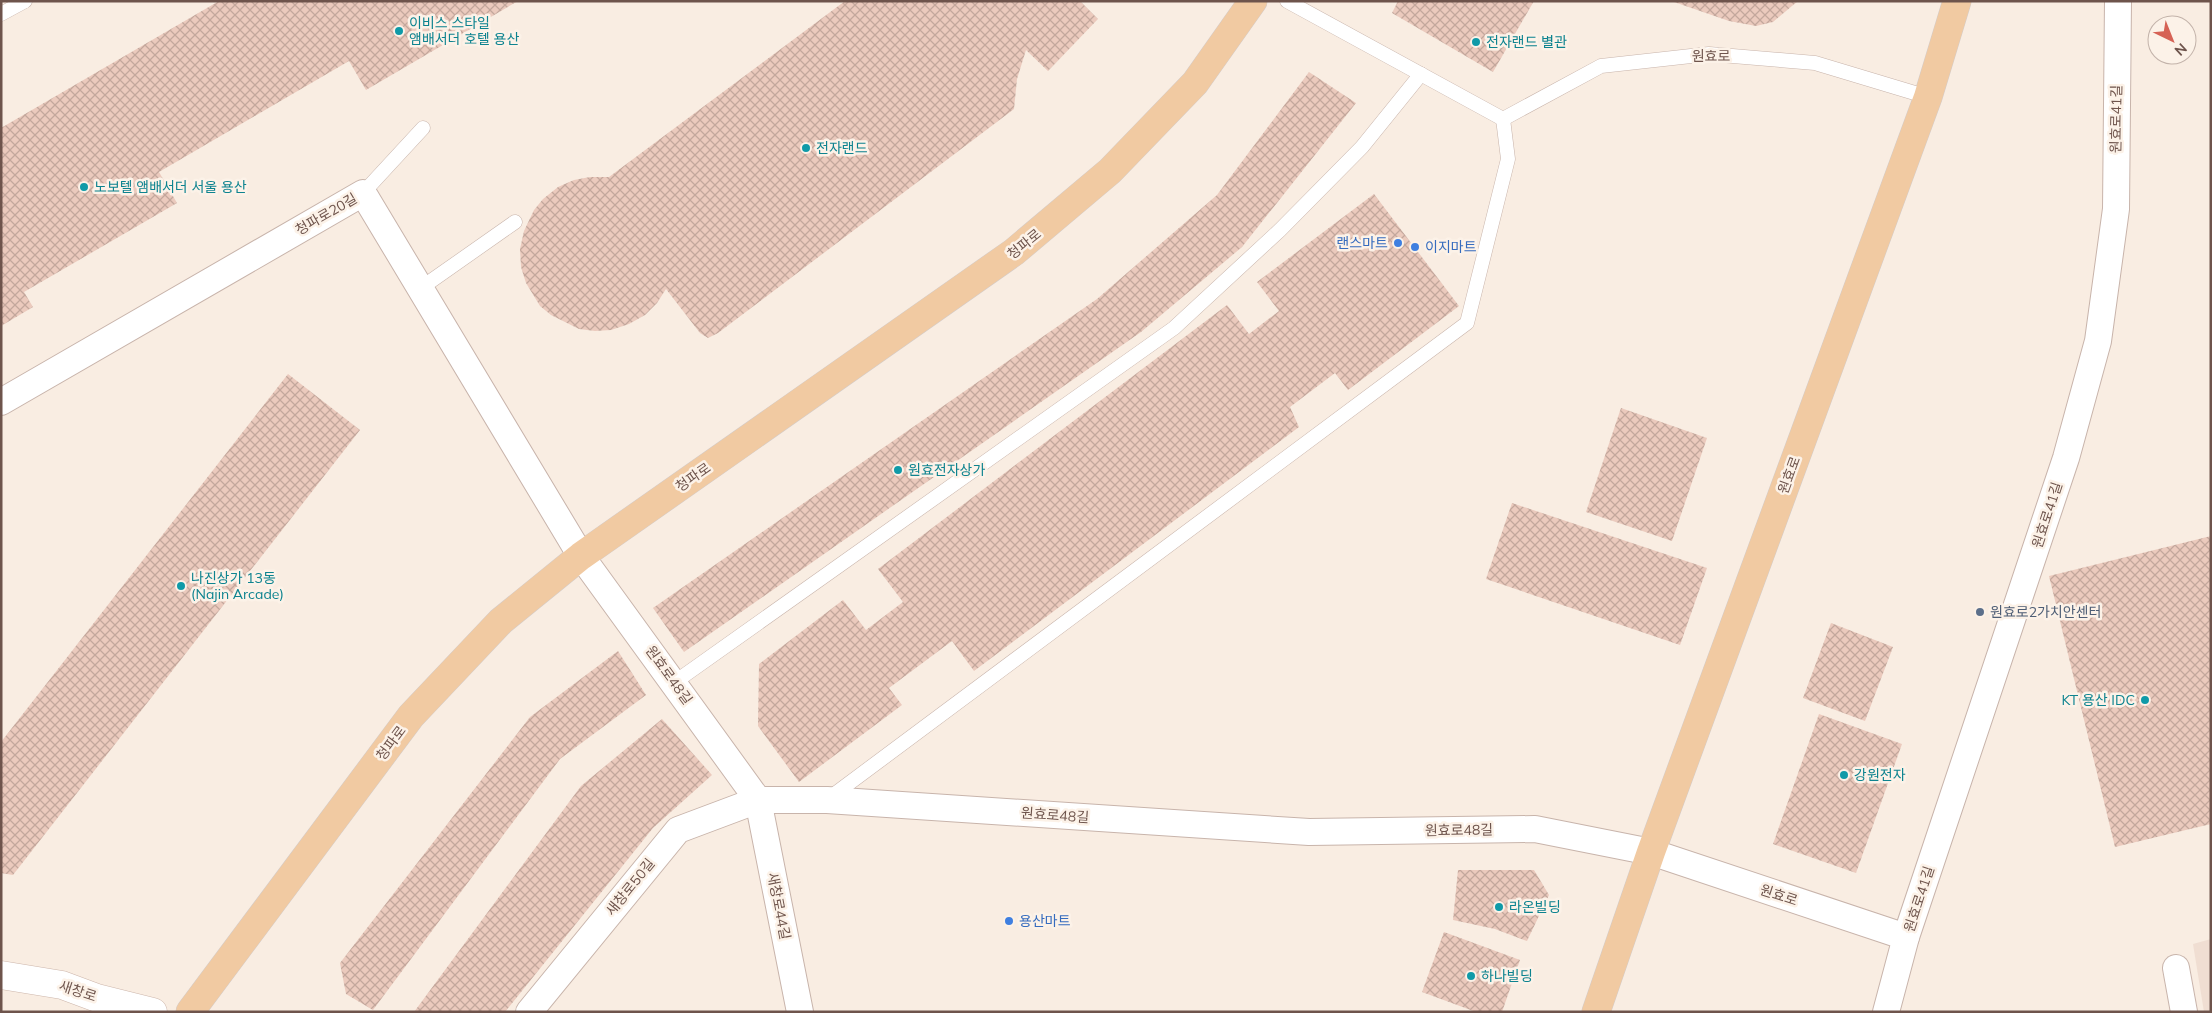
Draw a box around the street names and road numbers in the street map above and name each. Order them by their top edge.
street label: 원효로 [1692,47,1730,65]
street label: 원효로41길 [2106,85,2126,153]
street label: 청파로20길 [292,189,360,239]
street label: 청파로 [1003,225,1045,263]
street label: 원효로 [1774,454,1804,496]
street label: 청파로 [672,458,714,495]
street label: 원효로41길 [2028,480,2066,550]
street label: 원효로48길 [642,642,696,708]
street label: 청파로 [372,722,410,764]
street label: 원효로48길 [1020,804,1090,826]
street label: 원효로48길 [1425,820,1493,840]
street label: 새창로50길 [602,855,658,919]
street label: 원효로41길 [1900,864,1938,934]
street label: 새창로44길 [764,871,794,941]
street label: 원효로 [1758,880,1800,910]
street label: 새창로 [57,976,99,1006]

